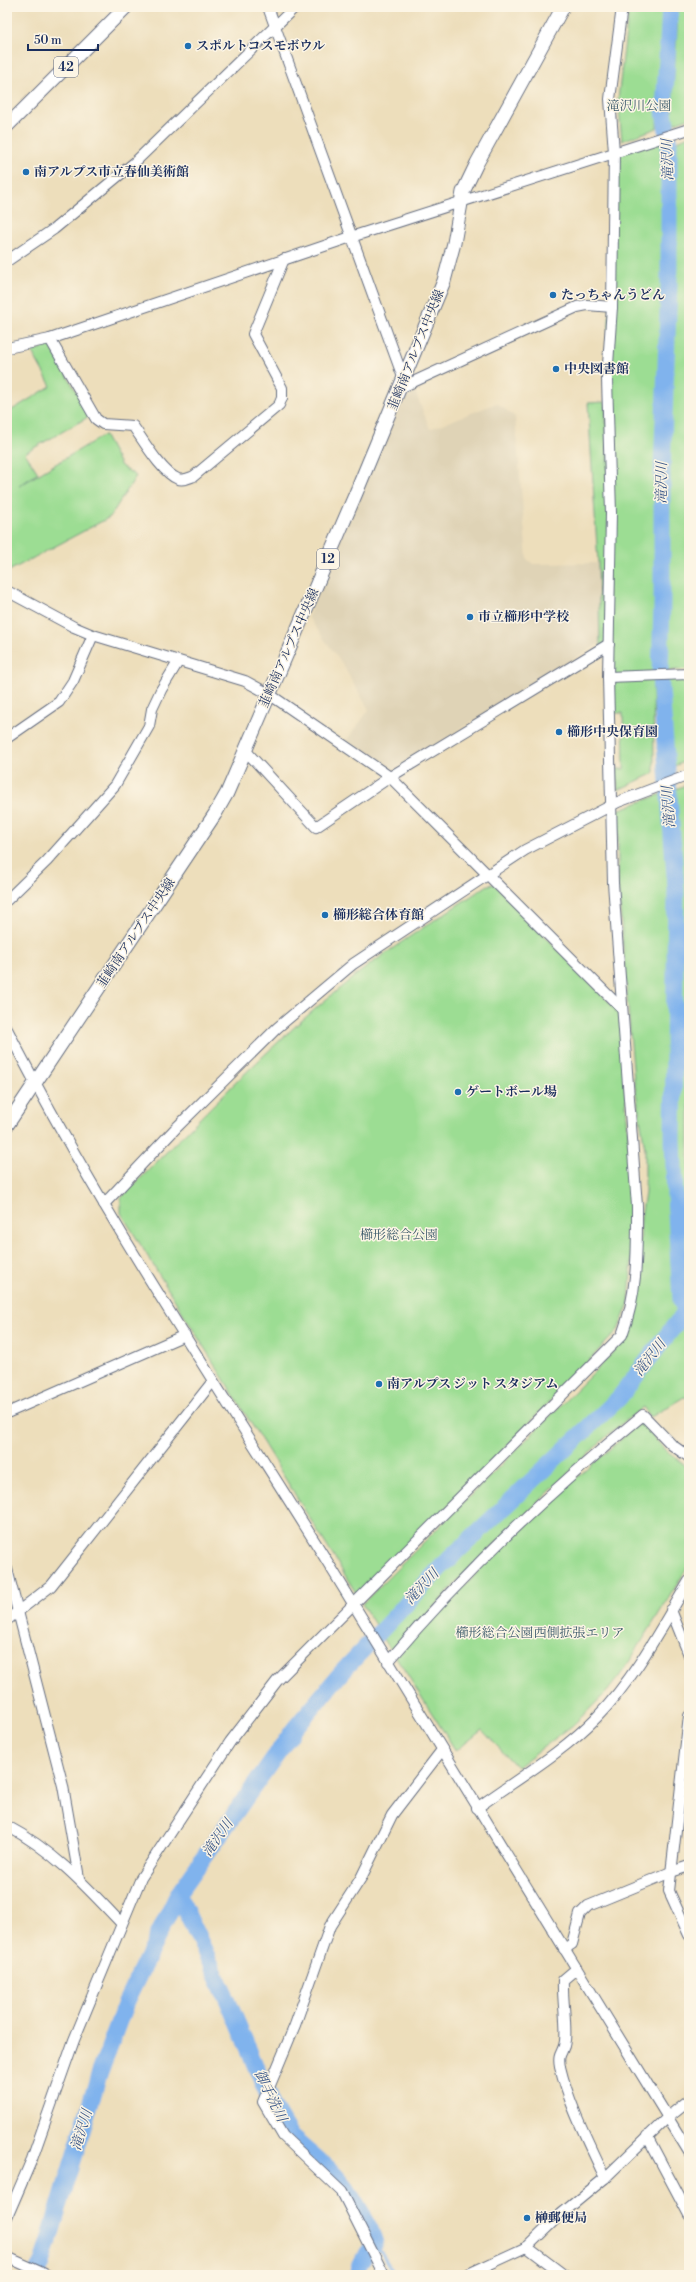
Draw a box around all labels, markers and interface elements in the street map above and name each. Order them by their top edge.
scale bar [28,26,98,52]
text: 50 m [34,33,62,48]
place label: スポルトコスモボウル [196,38,325,54]
marker: スポルトコスモボウル [183,41,193,51]
road number: 42 [54,57,78,77]
park label: 滝沢川公園 [606,98,672,114]
water label: 滝沢川 [658,137,678,181]
place label: 南アルプス市立春仙美術館 [34,164,189,180]
marker: 南アルプス市立春仙美術館 [21,167,31,177]
street label: 韮崎南アルプス中央線 [384,287,448,413]
place label: たっちゃんうどん [561,287,665,303]
marker: たっちゃんうどん [548,290,558,300]
place label: 中央図書館 [564,361,629,377]
marker: 中央図書館 [551,364,561,374]
water label: 滝沢川 [653,460,671,504]
road number: 12 [317,549,339,569]
street label: 韮崎南アルプス中央線 [255,586,323,710]
place label: 市立櫛形中学校 [478,609,570,625]
marker: 市立櫛形中学校 [465,612,475,622]
place label: 櫛形中央保育園 [567,724,658,740]
marker: 櫛形中央保育園 [554,727,564,737]
water label: 滝沢川 [658,783,679,829]
street label: 韮崎南アルプス中央線 [93,875,179,991]
place label: 櫛形総合体育館 [333,907,424,923]
marker: 櫛形総合体育館 [320,910,330,920]
place label: ゲートボール場 [466,1084,557,1100]
marker: ゲートボール場 [453,1087,463,1097]
park label: 櫛形総合公園 [360,1227,438,1243]
water label: 滝沢川 [630,1334,671,1380]
place label: 南アルプス ジット スタジアム [387,1376,558,1392]
marker: 南アルプス ジット スタジアム [374,1379,384,1389]
water label: 滝沢川 [401,1564,444,1608]
park label: 櫛形総合公園西側拡張エリア [455,1625,625,1641]
water label: 滝沢川 [199,1814,239,1860]
water label: 御手洗川 [250,2067,291,2127]
water label: 滝沢川 [67,2105,97,2153]
place label: 榊郵便局 [535,2210,587,2226]
marker: 榊郵便局 [522,2213,532,2223]

